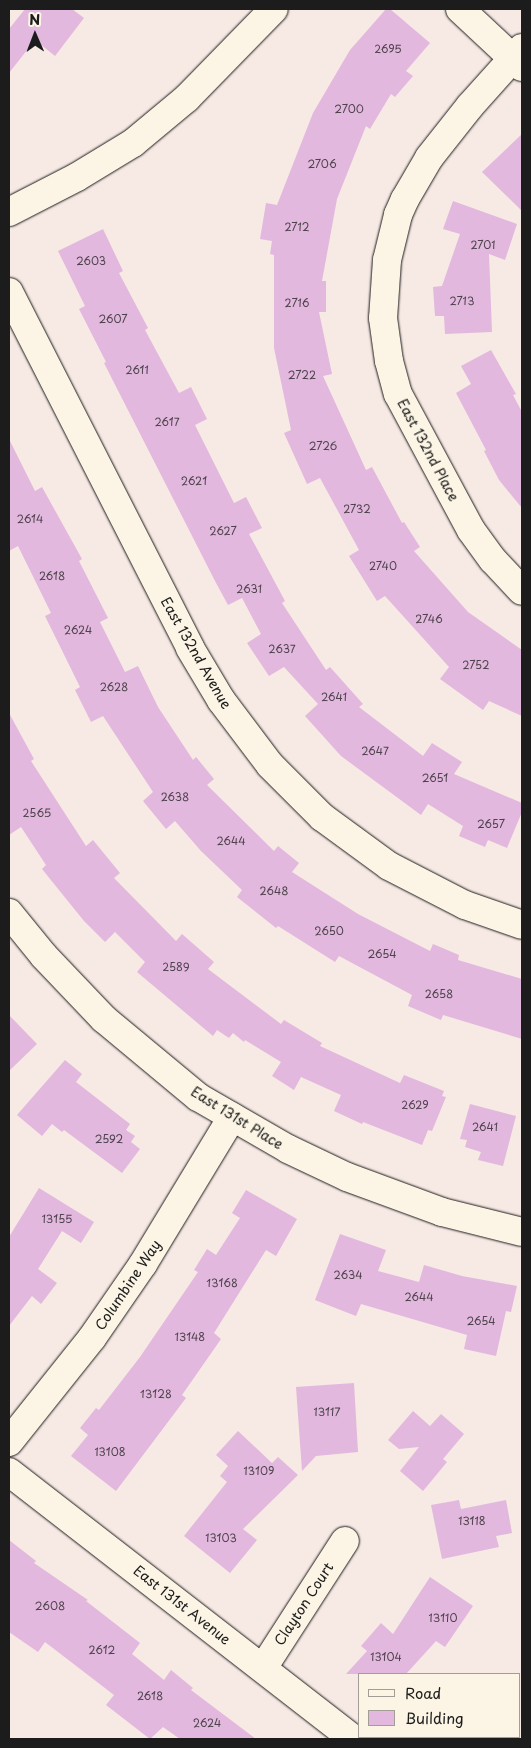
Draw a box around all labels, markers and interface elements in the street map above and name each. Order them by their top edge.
text: N [29,9,40,30]
north arrow [10,10,60,60]
house number: 2695 [374,42,402,56]
house number: 2700 [334,102,364,116]
house number: 2706 [307,157,337,171]
house number: 2712 [285,220,309,234]
house number: 2701 [470,238,496,252]
house number: 2603 [76,254,106,268]
house number: 2713 [450,294,474,308]
house number: 2716 [285,296,309,310]
house number: 2607 [98,312,128,326]
house number: 2611 [125,363,149,377]
house number: 2722 [288,368,316,382]
street label: East 132nd Place [394,395,462,505]
house number: 2617 [154,415,180,429]
house number: 2726 [309,439,337,453]
house number: 2621 [181,474,207,488]
house number: 2732 [343,502,371,516]
house number: 2614 [17,512,43,526]
house number: 2627 [209,524,237,538]
house number: 2740 [369,559,397,573]
house number: 2618 [39,569,65,583]
house number: 2631 [236,582,262,596]
street label: East 132nd Avenue [157,594,235,712]
house number: 2746 [415,612,443,626]
house number: 2624 [64,623,92,637]
house number: 2637 [268,642,296,656]
house number: 2752 [462,658,490,672]
house number: 2628 [100,680,128,694]
house number: 2641 [321,690,347,704]
house number: 2647 [361,744,389,758]
house number: 2651 [422,771,448,785]
house number: 2638 [161,790,189,804]
house number: 2565 [23,806,51,820]
house number: 2657 [477,817,505,831]
house number: 2644 [216,834,246,848]
house number: 2648 [260,884,288,898]
house number: 2650 [314,924,344,938]
house number: 2654 [367,947,397,961]
house number: 2589 [162,960,190,974]
house number: 2658 [425,987,453,1001]
street label: East 131st Place [187,1082,287,1154]
house number: 2629 [401,1098,429,1112]
house number: 2641 [472,1120,498,1134]
house number: 2592 [95,1132,123,1146]
house number: 13155 [42,1212,72,1226]
street label: Columbine Way [91,1236,165,1334]
house number: 2634 [334,1268,362,1282]
house number: 13168 [206,1276,238,1290]
house number: 2644 [404,1290,434,1304]
house number: 2654 [466,1314,496,1328]
house number: 13148 [175,1330,205,1344]
house number: 13128 [140,1387,172,1401]
house number: 13117 [313,1405,341,1419]
house number: 13108 [94,1445,126,1459]
house number: 13109 [244,1464,274,1478]
house number: 13118 [458,1514,486,1528]
house number: 13103 [205,1531,237,1545]
street label: Clayton Court [271,1559,337,1649]
street label: East 131st Avenue [130,1562,234,1648]
house number: 2608 [35,1599,65,1613]
house number: 13110 [429,1611,457,1625]
house number: 2612 [89,1643,115,1657]
house number: 13104 [370,1650,402,1664]
legend [358,1673,521,1738]
text: Road [405,1681,441,1704]
house number: 2618 [137,1689,163,1703]
text: Building [405,1706,464,1729]
house number: 2624 [193,1716,221,1730]

